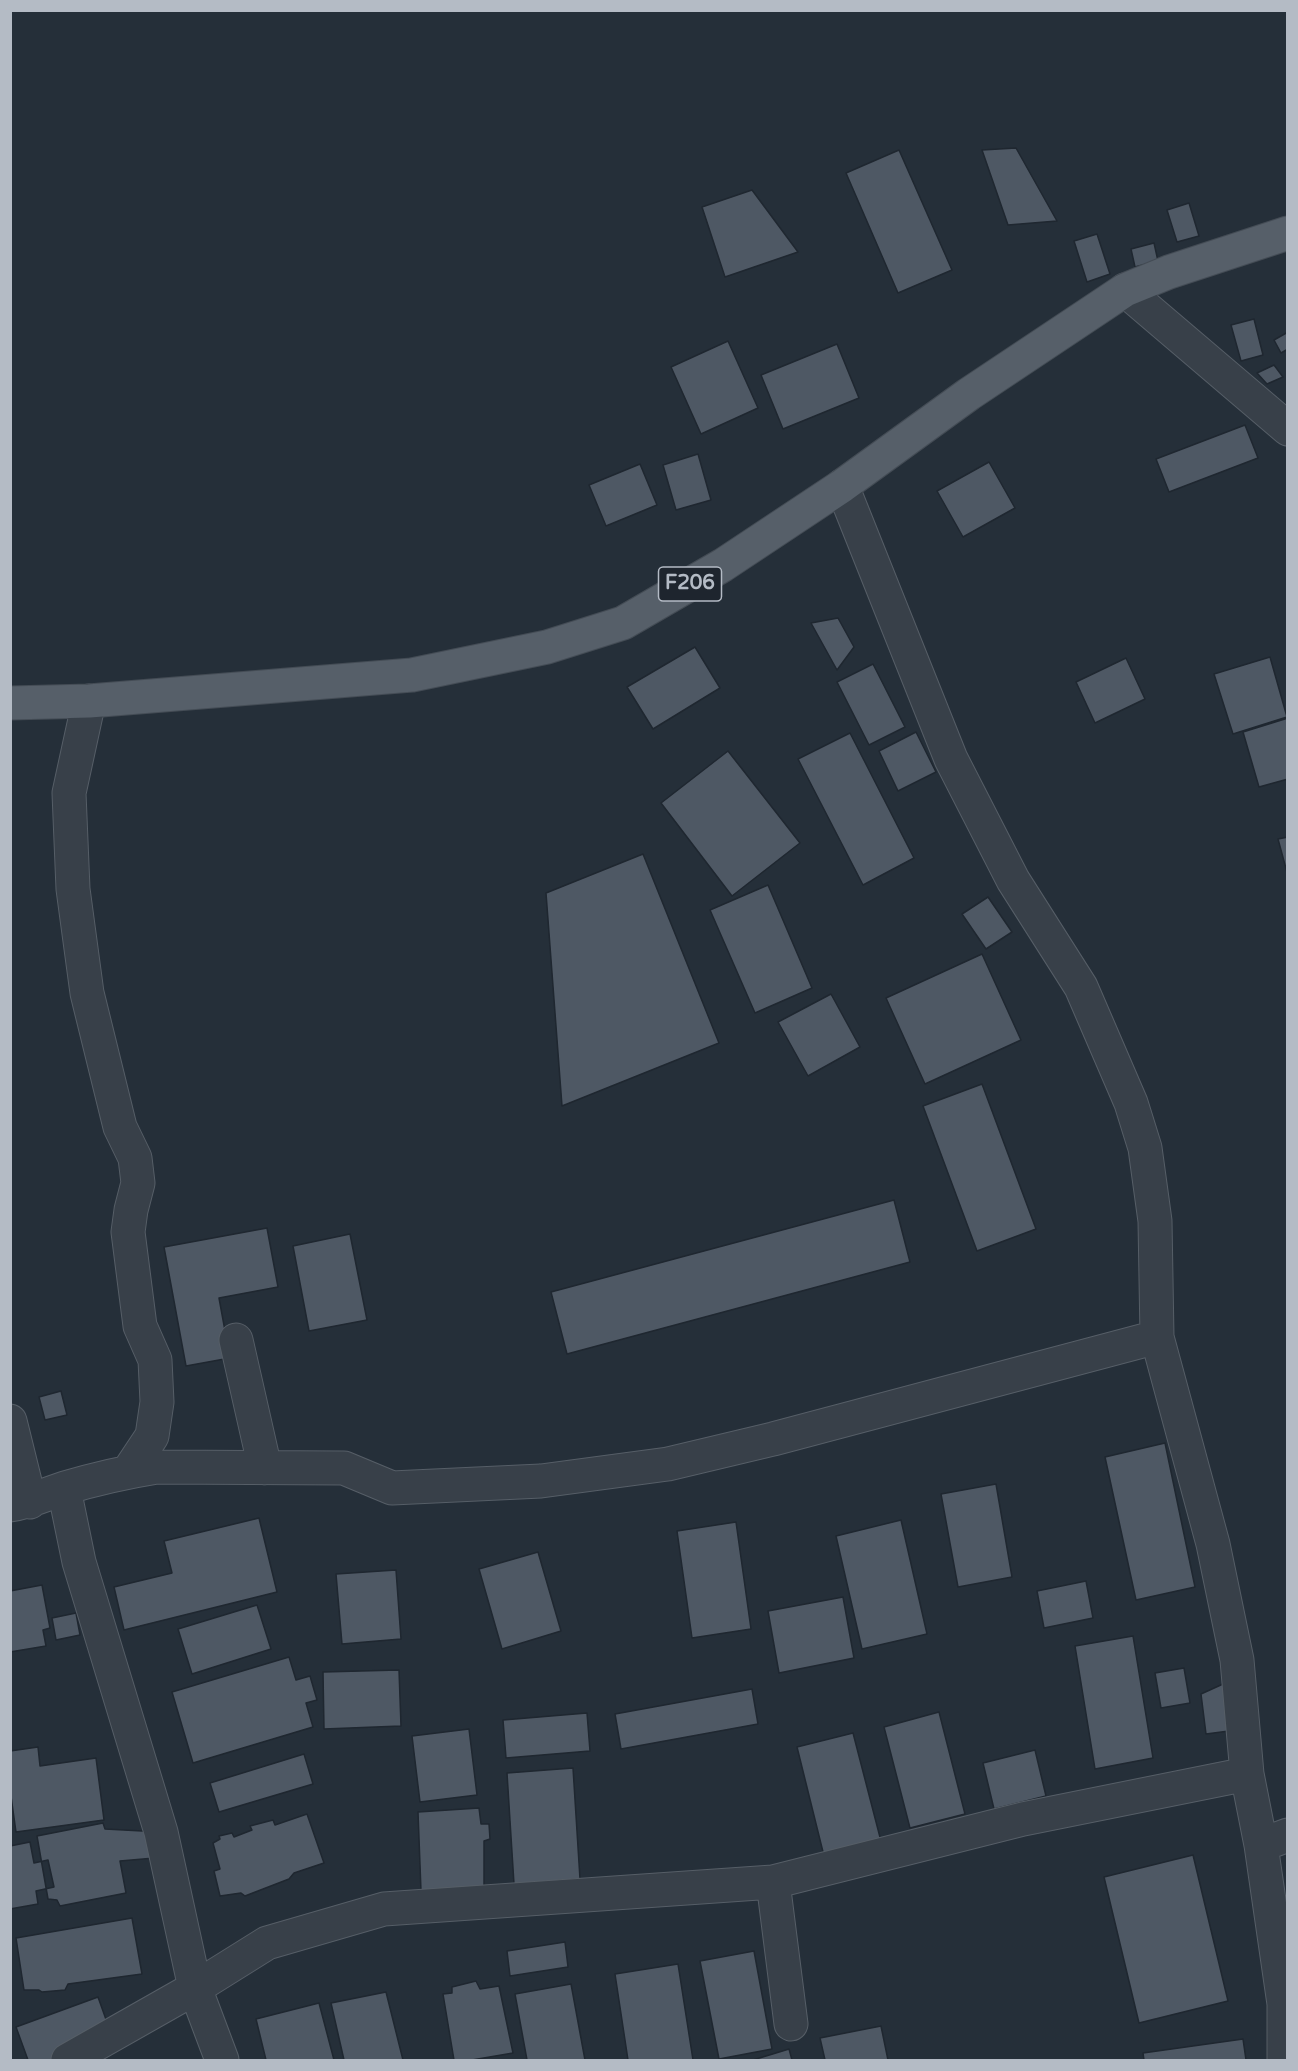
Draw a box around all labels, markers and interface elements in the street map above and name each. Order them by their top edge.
road number: F206 [658,567,722,601]

